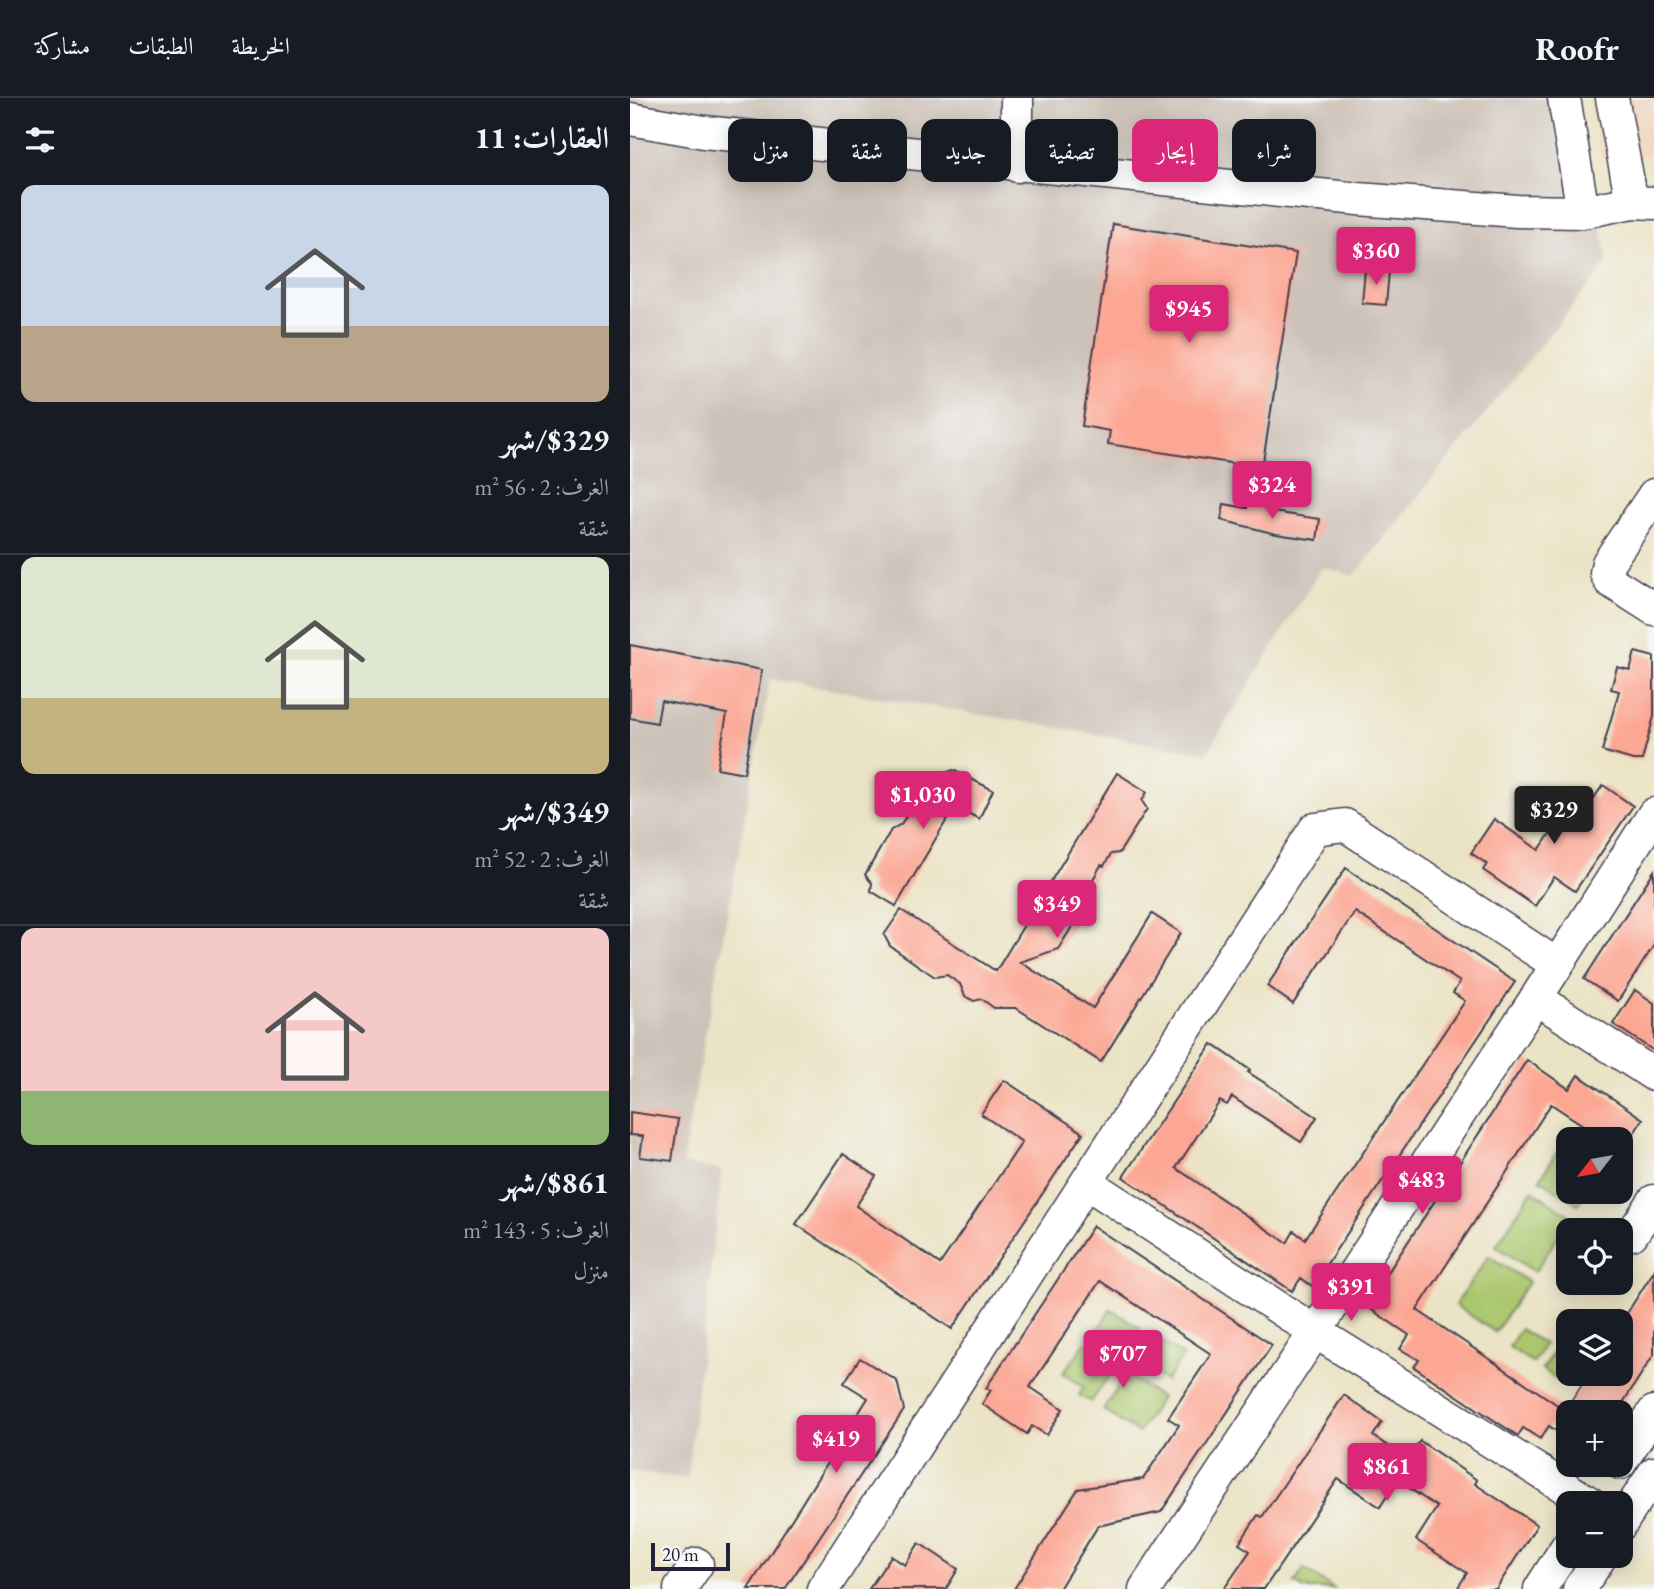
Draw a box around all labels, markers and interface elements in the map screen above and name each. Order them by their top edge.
text: Roofr [1535,27,1619,70]
text: مشاركة [35,30,90,61]
text: الطبقات [128,30,194,61]
text: الخريطة [232,30,290,61]
text: العقارات: 11 [474,118,609,157]
chip: منزل [728,119,813,182]
chip: شقة [827,119,907,182]
chip: جديد [921,119,1011,182]
chip: تصفية [1025,119,1118,182]
chip: إيجار [1132,119,1218,182]
chip: شراء [1232,119,1316,182]
icon: filters [21,121,59,159]
pin: $360 [1335,228,1417,287]
icon: home [252,230,378,356]
text: $360 [1352,235,1400,265]
pin: $945 [1148,286,1230,345]
text: $945 [1165,293,1213,323]
text: $329/شهر [501,420,609,459]
pin: $324 [1231,462,1313,521]
text: $324 [1248,469,1296,499]
text: الغرف: 2 · 56 m² [474,472,609,502]
text: شقة [579,513,609,543]
icon: home [252,602,378,728]
pin: $1,030 [866,772,980,831]
text: $1,030 [891,779,955,809]
pin: $329 [1513,786,1595,846]
text: $349/شهر [501,792,609,831]
text: $329 [1530,794,1578,824]
text: الغرف: 2 · 52 m² [474,844,609,874]
pin: $349 [1016,880,1098,940]
text: شقة [579,885,609,915]
text: $349 [1033,888,1081,918]
icon: home [252,973,378,1099]
north arrow [1556,1127,1633,1204]
map controls [1556,1127,1633,1568]
pin: $483 [1381,1156,1463,1216]
text: $861/شهر [501,1163,609,1202]
text: $483 [1398,1164,1446,1194]
text: الغرف: 5 · 143 m² [463,1215,609,1245]
button: locate [1556,1218,1633,1295]
text: منزل [574,1256,609,1286]
pin: $391 [1310,1264,1392,1323]
text: $391 [1327,1271,1375,1301]
button: layers [1556,1309,1633,1386]
pin: $707 [1082,1330,1164,1390]
text: $707 [1099,1338,1147,1368]
button: + [1556,1400,1633,1477]
pin: $419 [795,1416,877,1475]
text: $419 [812,1423,860,1453]
pin: $861 [1346,1444,1428,1503]
text: $861 [1363,1451,1411,1481]
button: − [1556,1491,1633,1568]
scale bar [651,1540,730,1572]
text: 20 m [662,1542,699,1567]

